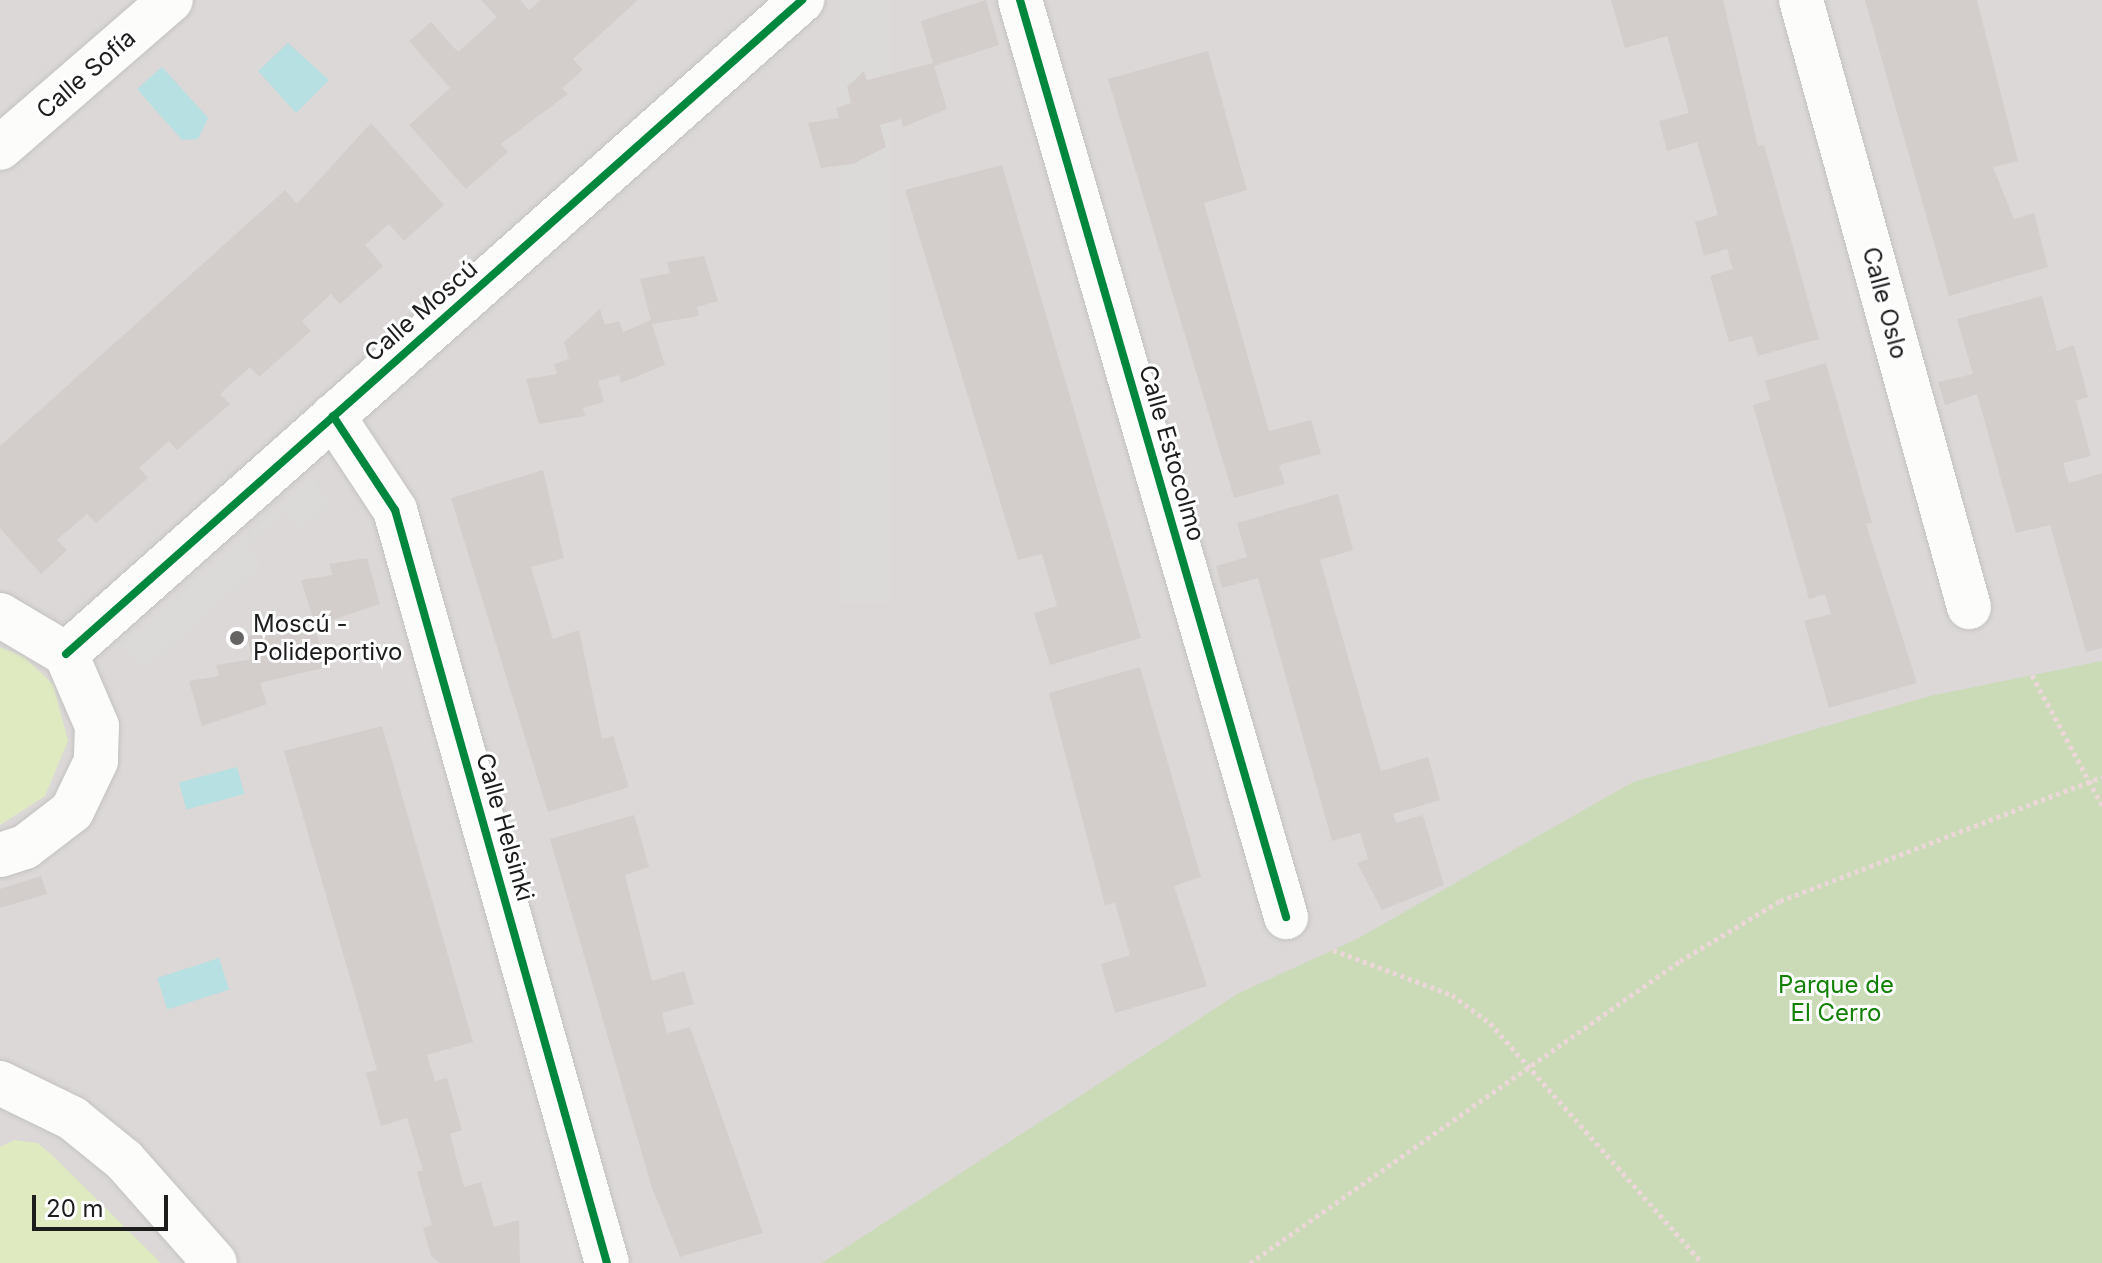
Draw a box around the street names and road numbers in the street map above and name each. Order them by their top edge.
street label: Calle Sofía [31,23,141,125]
street label: Calle Oslo [1856,244,1914,362]
street label: Calle Moscú [359,254,483,368]
street label: Calle Estocolmo [1133,362,1211,544]
street label: Calle Helsinki [470,750,540,904]

